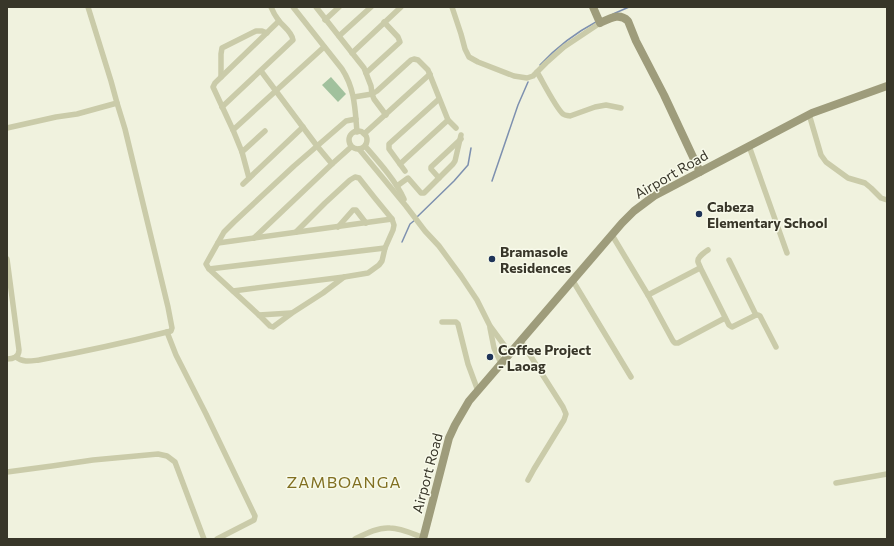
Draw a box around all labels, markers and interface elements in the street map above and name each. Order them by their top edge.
street label: Airport Road [631,146,711,202]
place label: Cabeza Elementary School [707,198,827,231]
marker: Cabeza Elementary School [694,209,704,219]
place label: Bramasole Residences [500,243,572,276]
marker: Bramasole Residences [487,254,497,264]
place label: Coffee Project - Laoag [498,341,591,374]
marker: Coffee Project - Laoag [485,352,495,362]
street label: Airport Road [408,431,446,515]
district label: ZAMBOANGA [287,472,401,491]

